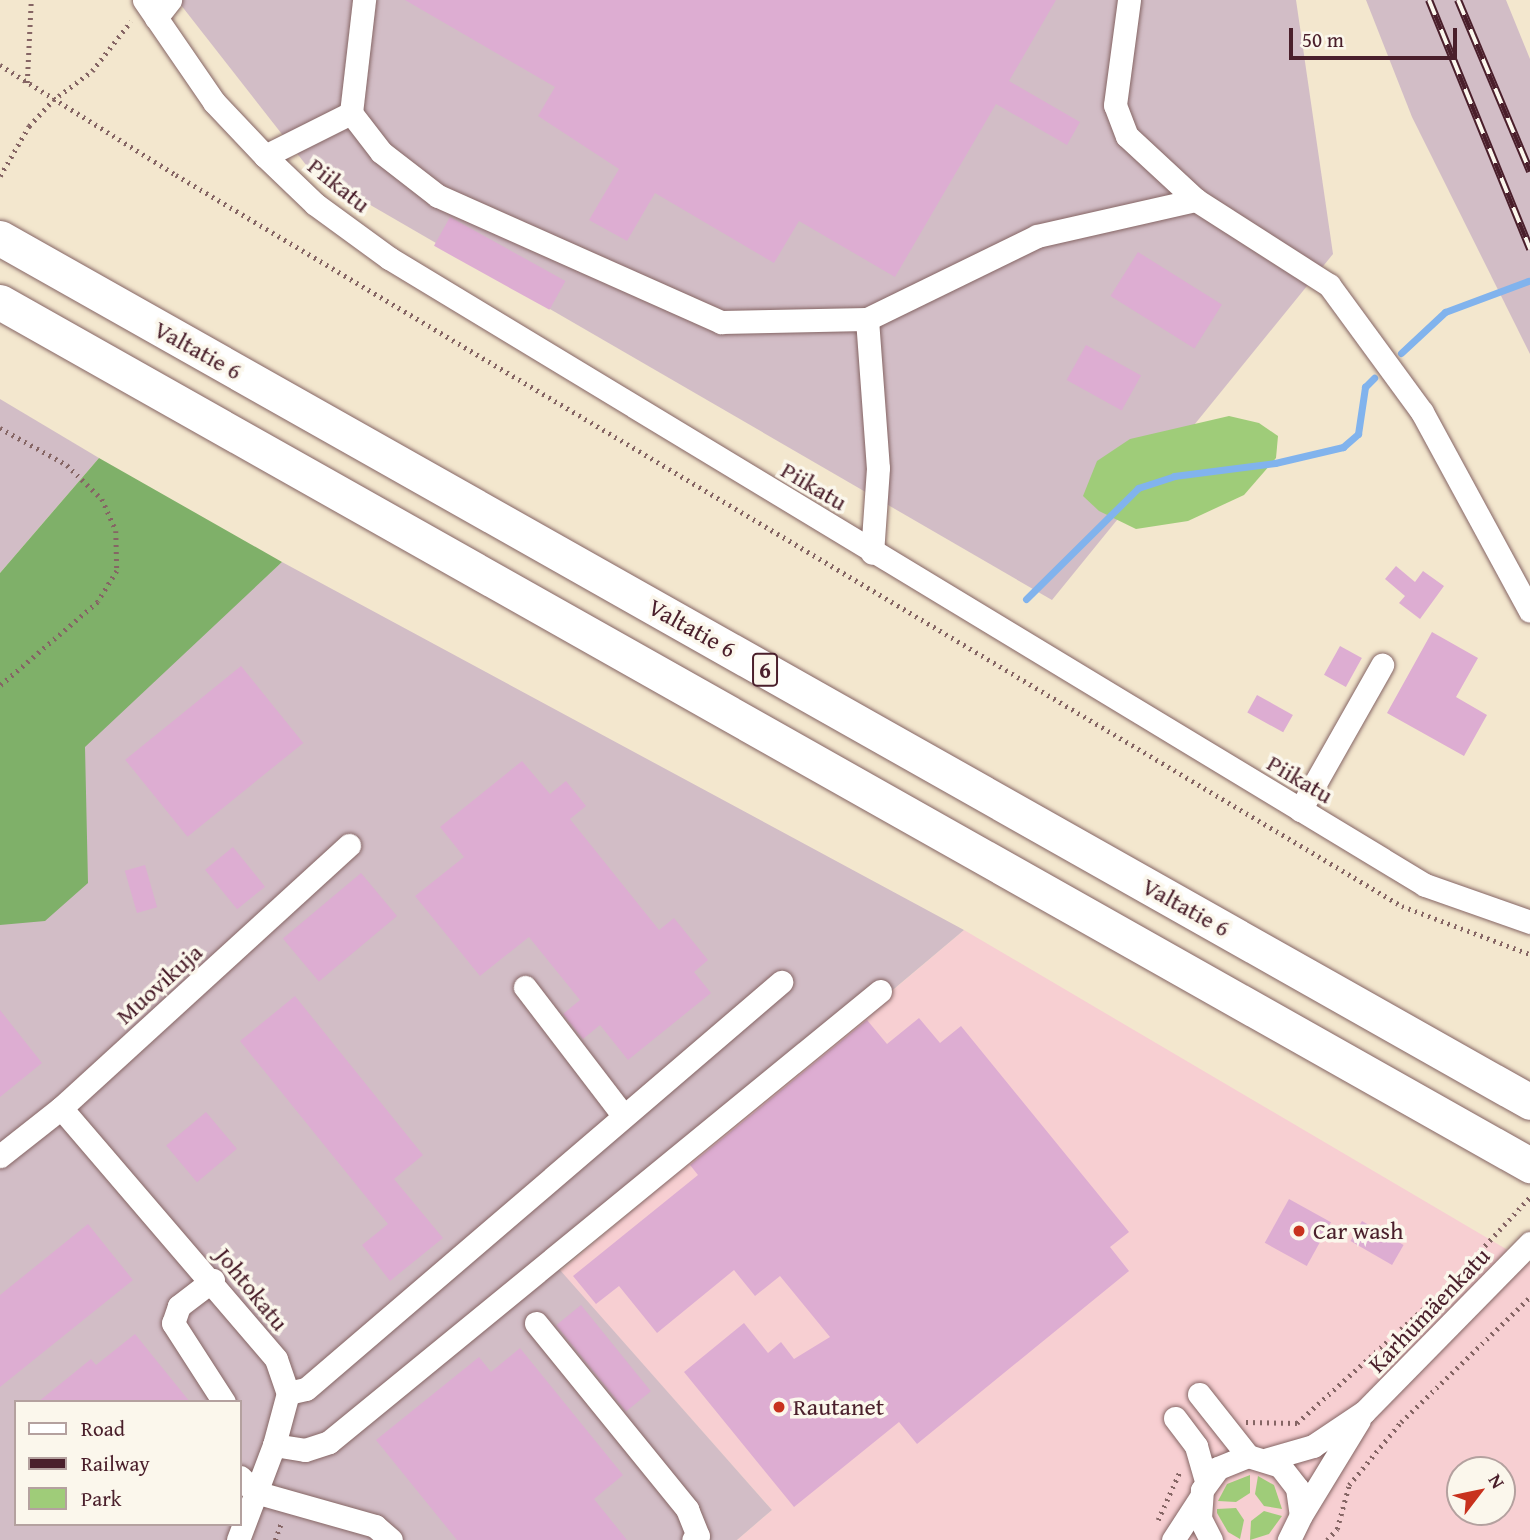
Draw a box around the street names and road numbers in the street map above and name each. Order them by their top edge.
street label: Piikatu [302,151,376,219]
street label: Valtatie 6 [149,314,247,386]
street label: Piikatu [776,455,852,517]
street label: Valtatie 6 [643,592,741,664]
road number: 6 [751,650,779,690]
street label: Piikatu [1262,748,1338,810]
street label: Valtatie 6 [1137,871,1235,943]
street label: Muovikuja [110,938,208,1030]
street label: Johtokatu [210,1241,294,1337]
street label: Karhumäenkatu [1362,1242,1496,1378]

